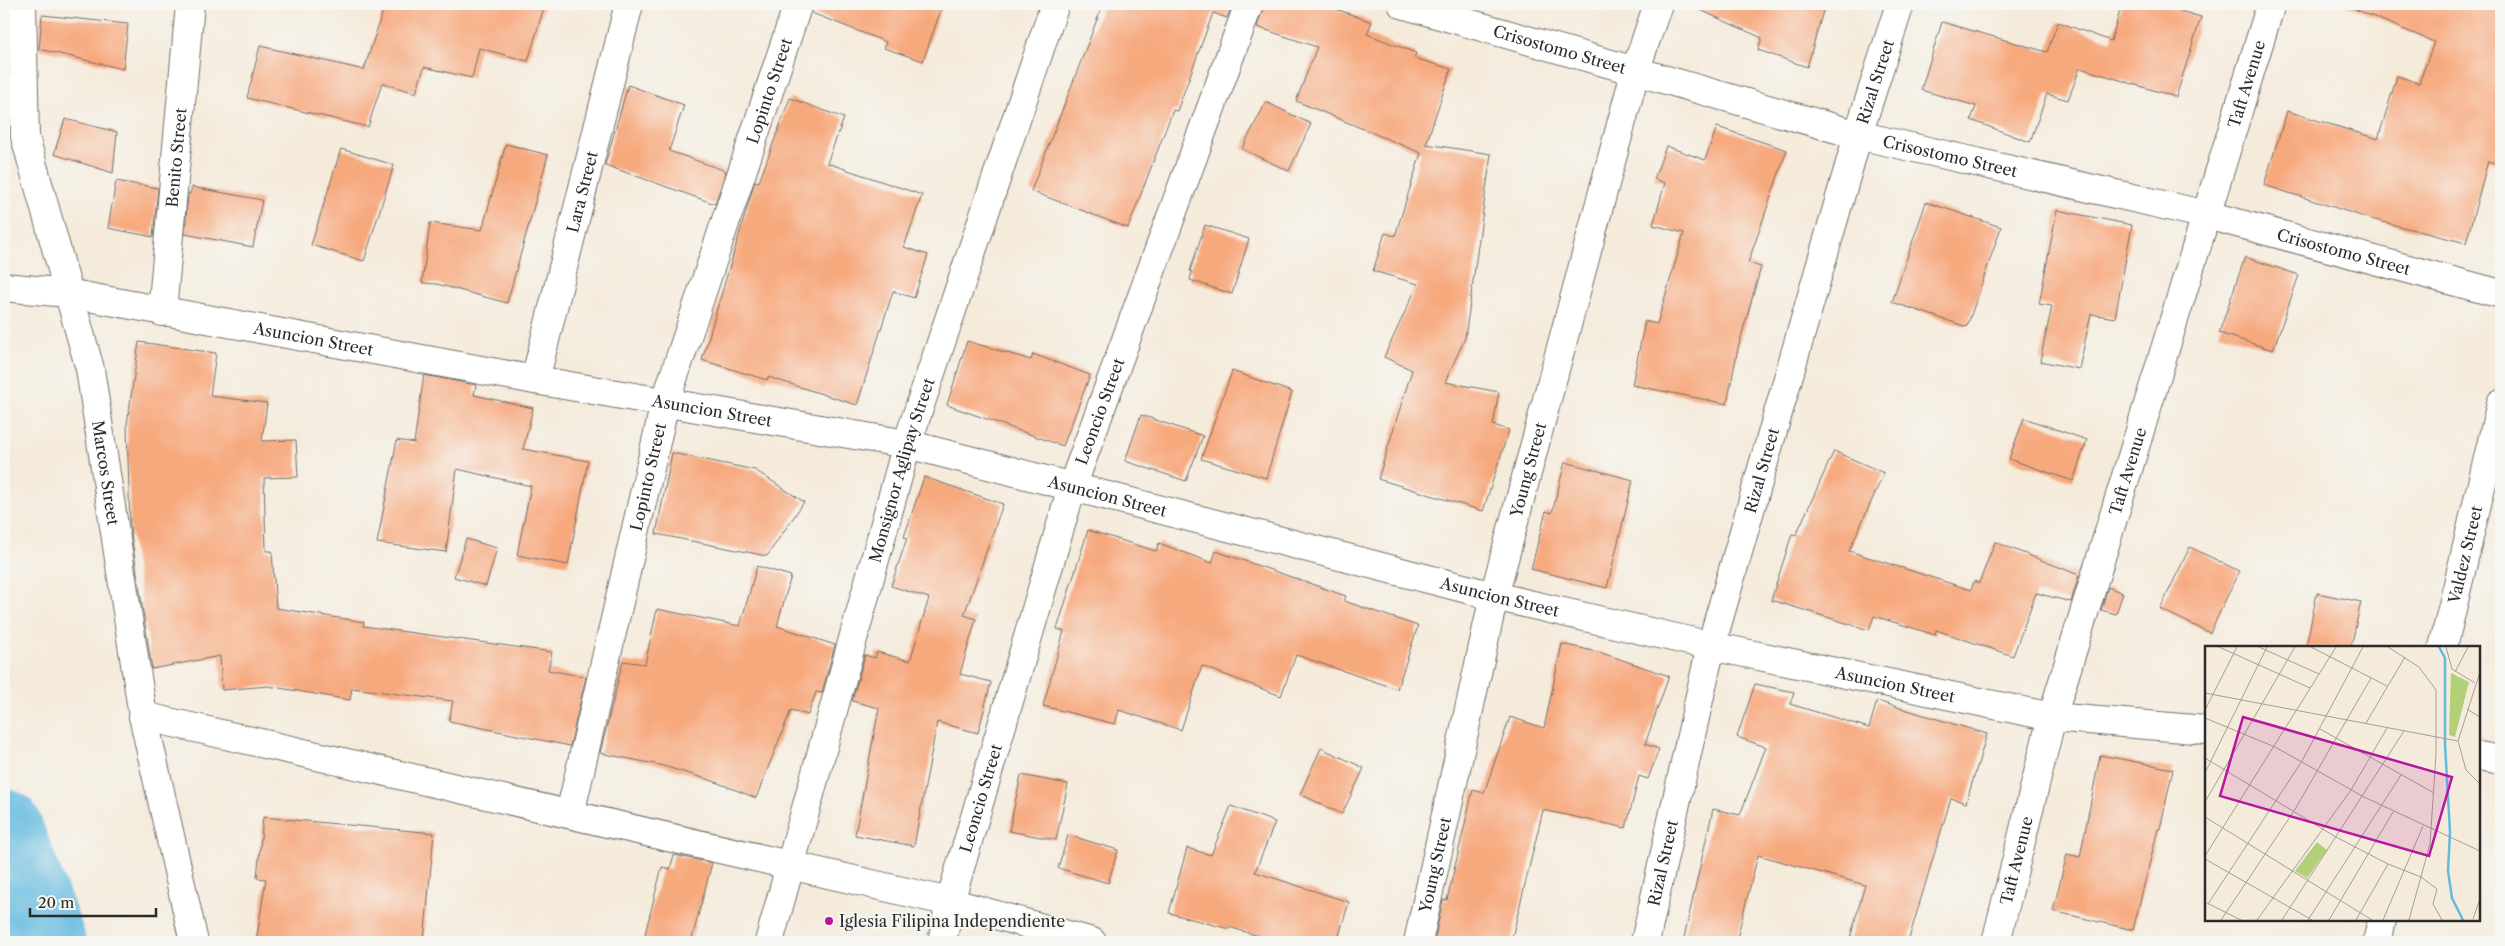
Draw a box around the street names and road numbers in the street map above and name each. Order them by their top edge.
street label: Crisostomo Street [1491,21,1629,78]
street label: Lopinto Street [742,35,796,146]
street label: Rizal Street [1852,37,1898,126]
street label: Taft Avenue [2224,38,2269,130]
street label: Benito Street [162,107,191,208]
street label: Crisostomo Street [1881,131,2020,181]
street label: Lara Street [562,149,602,235]
street label: Crisostomo Street [2275,224,2413,279]
street label: Asuncion Street [251,318,375,360]
street label: Leoncio Street [1071,355,1129,467]
street label: Monsignor Aglipay Street [865,375,939,565]
street label: Asuncion Street [650,390,774,431]
street label: Marcos Street [88,419,124,527]
street label: Young Street [1505,420,1550,520]
street label: Lopinto Street [626,421,670,533]
street label: Rizal Street [1740,425,1783,515]
street label: Taft Avenue [2105,425,2150,517]
street label: Asuncion Street [1045,471,1169,521]
street label: Valdez Street [2443,503,2486,606]
street label: Asuncion Street [1437,572,1561,621]
street label: Asuncion Street [1833,662,1957,707]
street label: Leoncio Street [955,741,1006,855]
street label: Taft Avenue [1996,814,2037,907]
street label: Young Street [1415,815,1455,915]
street label: Rizal Street [1643,818,1682,908]

